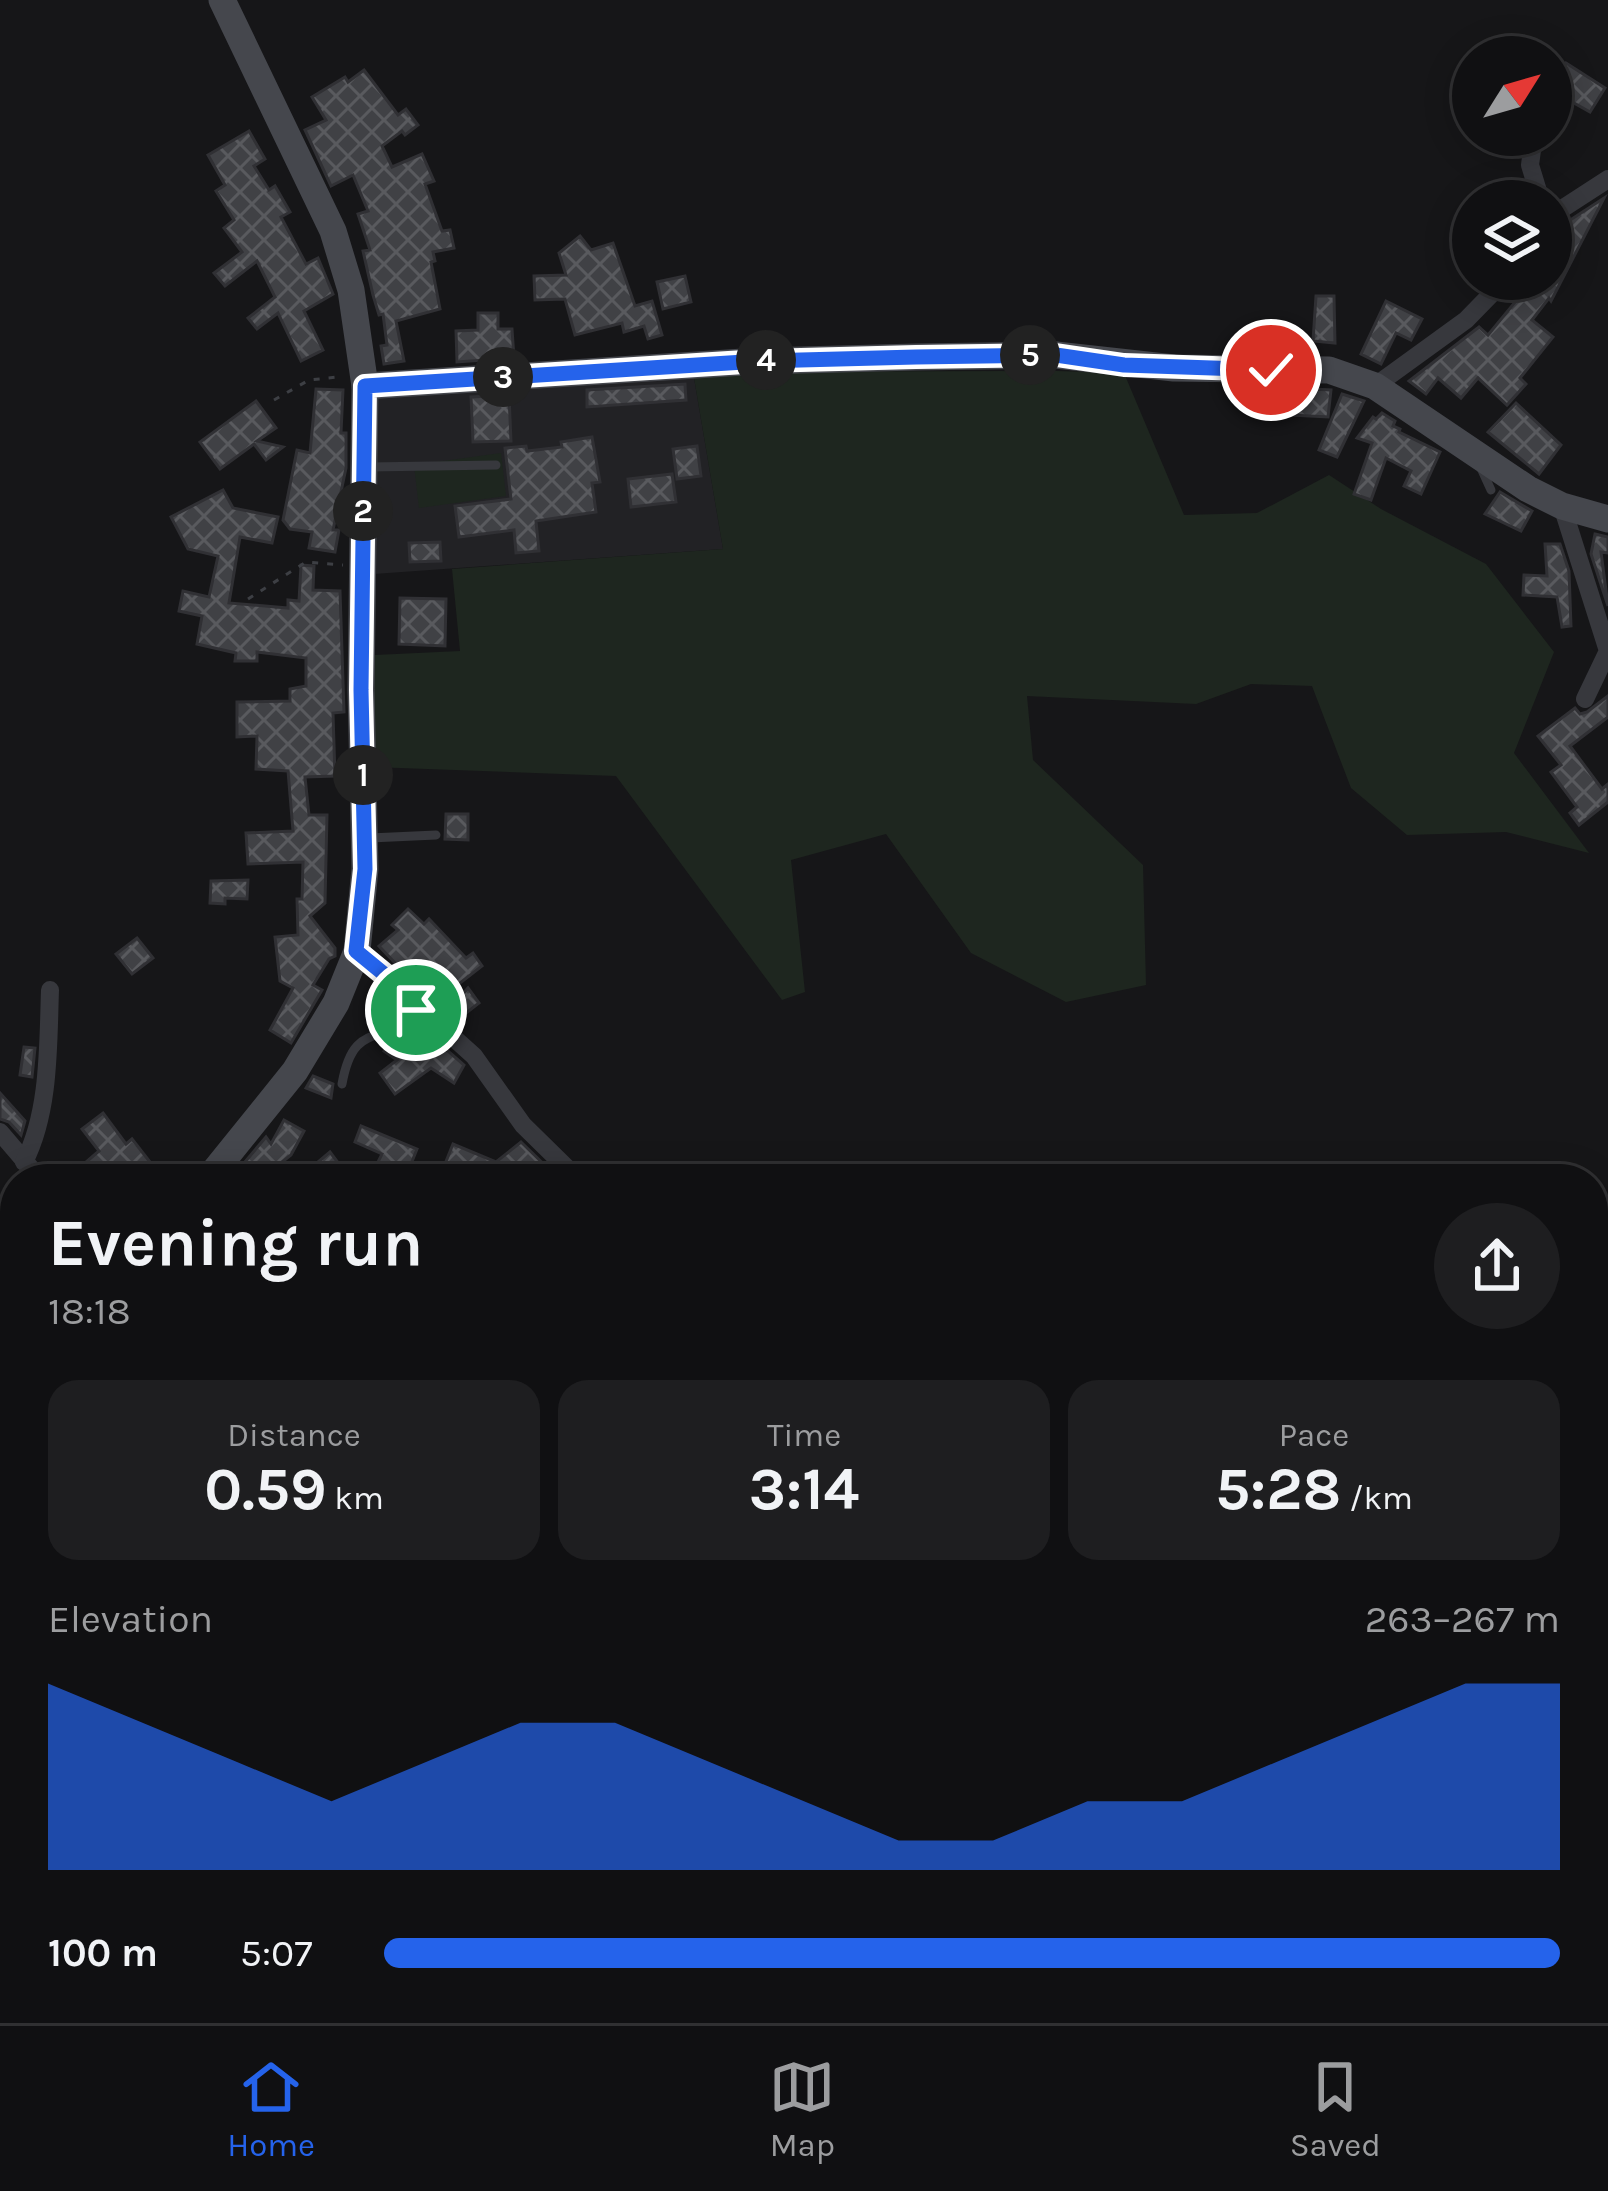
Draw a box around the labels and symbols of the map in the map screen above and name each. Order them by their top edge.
north arrow [1452,36,1572,156]
pin [1220,319,1322,421]
pin: 5 [1000,325,1060,385]
pin: 4 [736,330,796,390]
pin: 3 [473,347,533,407]
pin: 2 [333,481,393,541]
pin: 1 [333,745,393,805]
pin [365,959,467,1061]

